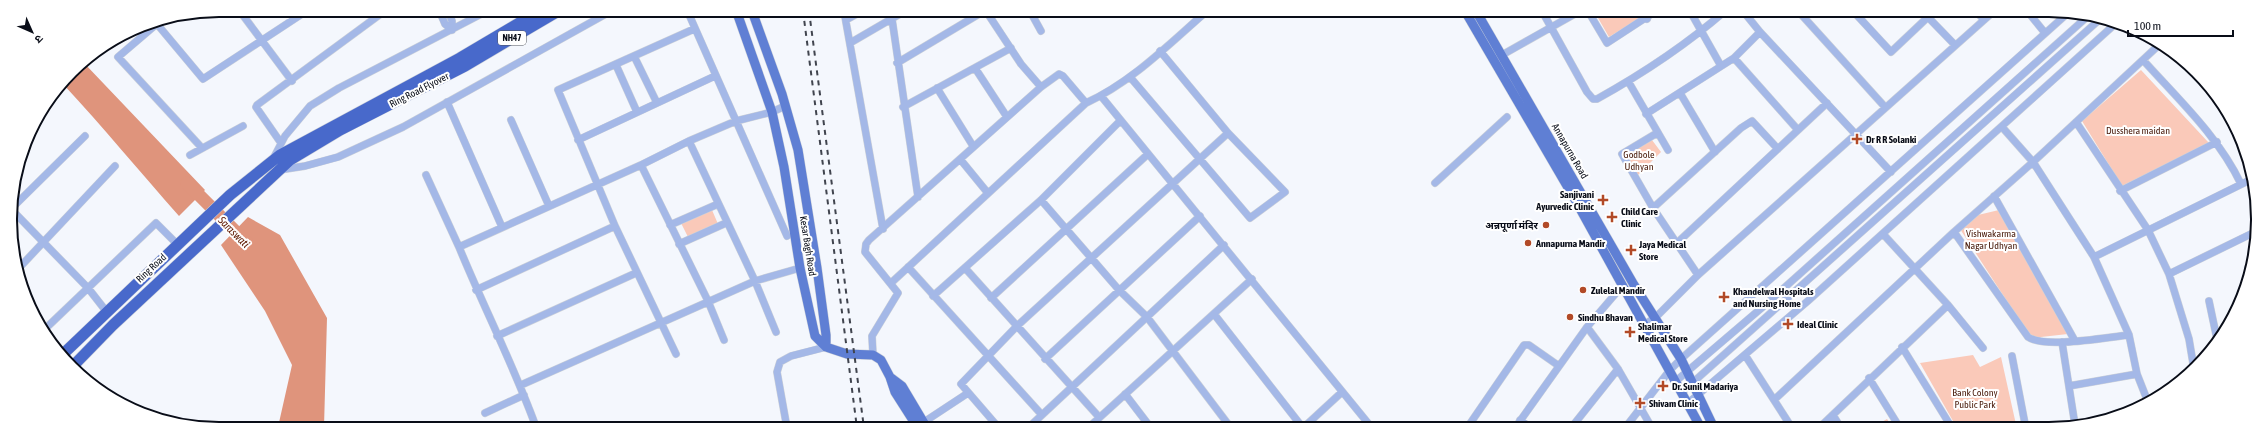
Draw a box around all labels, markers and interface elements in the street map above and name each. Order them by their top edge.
north arrow [12,12,52,52]
scale bar [2128,12,2233,38]
text: 100 m [2134,19,2161,33]
road number: NH47 [498,31,526,45]
text: उ [32,33,46,46]
street label: Ring Road Flyover [388,70,451,110]
street label: Annapurna Road [1550,122,1590,181]
park label: Dusshera maidan [2106,125,2170,136]
marker: Dr R R Solanki [1851,133,1863,145]
place label: Dr R R Solanki [1866,134,1916,145]
park label: Godbole Udhyan [1623,149,1655,172]
place label: Sanjivani Ayurvedic Clinic [1535,189,1594,212]
marker: Sanjivani Ayurvedic Clinic [1597,194,1609,206]
place label: Child Care Clinic [1621,206,1658,229]
marker: Child Care Clinic [1606,211,1618,223]
water label: Saraswati [215,213,252,250]
street label: Kesar Bagh Road [798,215,818,277]
place label: अन्नपूर्णा मंदिर [1485,220,1539,232]
marker: अन्नपूर्णा मंदिर [1541,220,1551,230]
park label: Vishwakarma Nagar Udhyan [1965,228,2017,251]
marker: Annapurna Mandir [1523,238,1533,248]
place label: Annapurna Mandir [1535,238,1606,249]
place label: Jaya Medical Store [1638,239,1686,262]
marker: Jaya Medical Store [1626,245,1636,255]
street label: Ring Road [134,251,168,285]
marker: Zulelal Mandir [1578,285,1588,295]
place label: Zulelal Mandir [1591,285,1646,296]
place label: Khandelwal Hospitals and Nursing Home [1733,286,1814,309]
marker: Khandelwal Hospitals and Nursing Home [1718,291,1730,303]
marker: Sindhu Bhavan [1565,312,1575,322]
place label: Sindhu Bhavan [1578,312,1633,323]
marker: Ideal Clinic [1782,318,1794,330]
place label: Ideal Clinic [1797,319,1838,330]
place label: Shalimar Medical Store [1638,321,1688,344]
marker: Shalimar Medical Store [1625,327,1635,337]
marker: Dr. Sunil Madariya [1657,380,1669,392]
place label: Dr. Sunil Madariya [1672,381,1739,392]
park label: Bank Colony Public Park [1952,387,1998,410]
marker: Shivam Clinic [1634,397,1646,409]
place label: Shivam Clinic [1649,398,1698,409]

